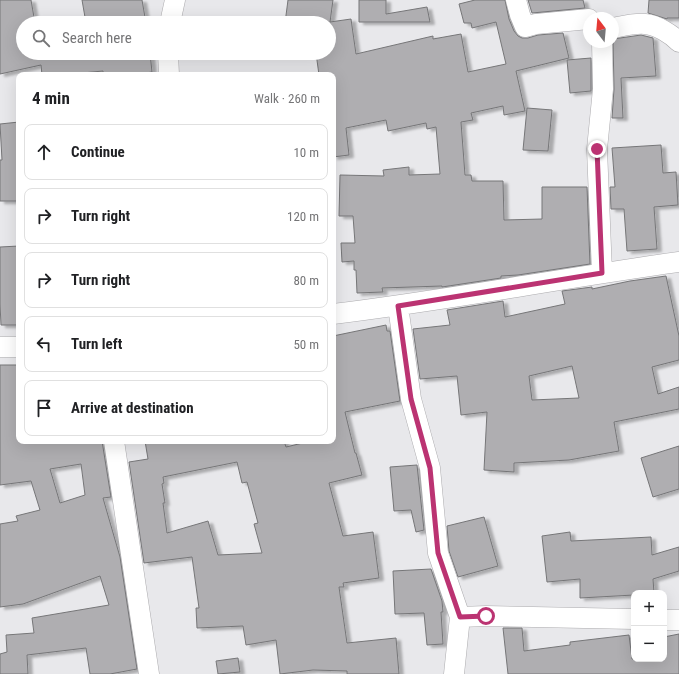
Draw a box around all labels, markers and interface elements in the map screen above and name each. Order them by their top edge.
north arrow [583,12,619,48]
search box [16,16,336,60]
icon: search [30,27,52,49]
text: Search here [62,29,132,47]
text: 4 min [32,88,70,108]
text: Walk · 260 m [254,91,320,106]
route end [588,140,606,158]
icon: ahead [33,141,55,163]
text: Continue [71,143,125,161]
text: 10 m [293,145,319,160]
icon: right [33,205,55,227]
text: Turn right [71,207,130,225]
text: 120 m [287,209,319,224]
icon: right [33,269,55,291]
text: Turn right [71,271,130,289]
text: 80 m [293,273,319,288]
icon: left [33,333,55,355]
text: Turn left [71,335,122,353]
text: 50 m [293,337,319,352]
icon: arrive [33,397,55,419]
text: Arrive at destination [71,399,194,417]
map controls [631,590,667,662]
button: + [631,590,667,626]
route start [477,607,495,625]
button: − [631,626,667,662]

